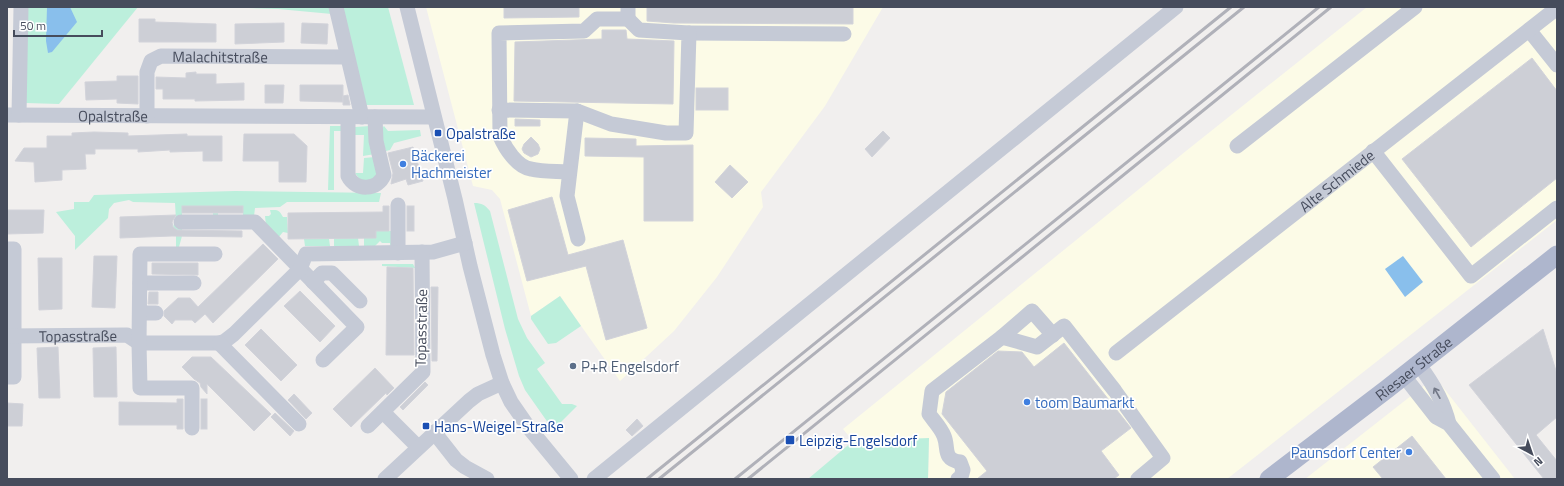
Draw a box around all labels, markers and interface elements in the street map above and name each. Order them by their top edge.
scale bar [14,12,102,38]
text: 50 m [20,16,46,35]
street label: Malachitstraße [172,45,268,68]
street label: Opalstraße [78,104,148,127]
place label: Opalstraße [446,122,516,145]
marker: Opalstraße [433,128,443,138]
place label: Bäckerei Hachmeister [411,144,492,184]
street label: Alte Schmiede [1294,144,1379,217]
marker: Bäckerei Hachmeister [398,159,408,169]
street label: Topasstraße [409,289,433,367]
street label: Topasstraße [39,324,117,347]
street label: Riesaer Straße [1370,330,1457,406]
place label: P+R Engelsdorf [581,355,679,378]
marker: P+R Engelsdorf [568,361,578,371]
one-way arrow [1432,387,1440,399]
place label: toom Baumarkt [1035,391,1135,414]
marker: toom Baumarkt [1022,397,1032,407]
place label: Hans-Weigel-Straße [434,415,564,438]
marker: Hans-Weigel-Straße [421,421,431,431]
place label: Leipzig-Engelsdorf [799,429,917,452]
marker: Leipzig-Engelsdorf [784,434,796,446]
north arrow [1512,434,1552,474]
place label: Paunsdorf Center [1291,441,1401,464]
marker: Paunsdorf Center [1404,447,1414,457]
text: N [1530,453,1546,470]

